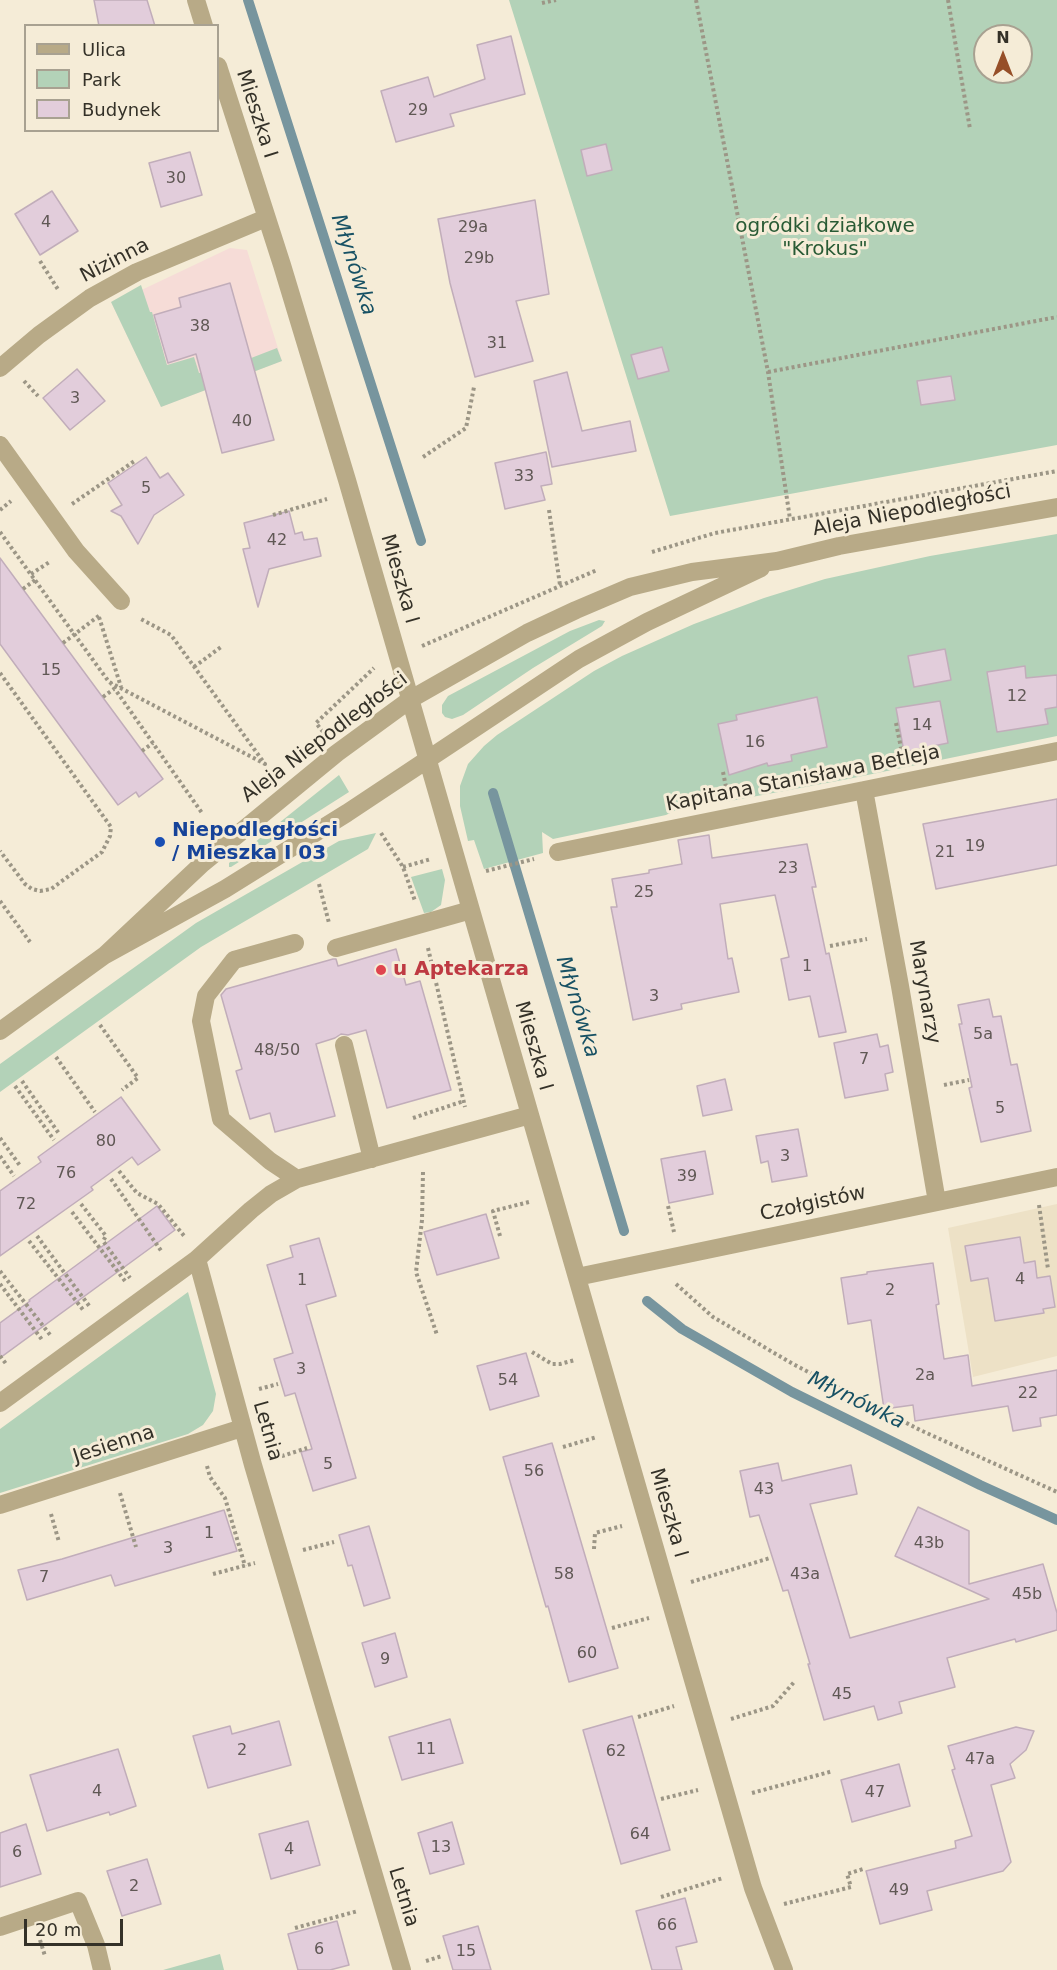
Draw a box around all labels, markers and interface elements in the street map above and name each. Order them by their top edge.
legend [24,24,219,132]
north arrow [973,24,1033,84]
text: N [996,28,1010,47]
text: Ulica [82,39,126,60]
street label: Mieszka I [230,67,282,161]
text: Park [82,69,121,90]
text: Budynek [82,99,161,120]
house number: 29 [408,101,428,121]
house number: 30 [166,169,186,189]
water label: Młynówka [325,211,381,319]
house number: 4 [41,213,51,233]
park label: ogródki działkowe "Krokus" [735,215,915,262]
house number: 29a [458,218,488,238]
street label: Nizinna [77,233,153,289]
house number: 29b [464,249,494,269]
house number: 38 [190,317,210,337]
house number: 31 [487,334,507,354]
house number: 3 [70,389,80,409]
house number: 40 [232,412,252,432]
house number: 33 [514,467,534,487]
house number: 5 [141,479,151,499]
street label: Aleja Niepodległości [811,480,1013,542]
house number: 42 [267,531,287,551]
street label: Mieszka I [375,532,423,626]
house number: 15 [41,661,61,681]
street label: Aleja Niepodległości [237,668,413,808]
house number: 12 [1007,687,1027,707]
house number: 14 [912,716,932,736]
house number: 16 [745,733,765,753]
street label: Kapitana Stanisława Betleja [664,741,942,817]
place label: Niepodległości / Mieszka I 03 [172,819,338,866]
marker: Niepodległości / Mieszka I 03 [153,835,167,849]
house number: 19 [965,837,985,857]
house number: 21 [935,843,955,863]
house number: 23 [778,859,798,879]
house number: 25 [634,883,654,903]
street label: Marynarzy [903,938,945,1046]
water label: Młynówka [550,953,604,1061]
house number: 1 [802,957,812,977]
place label: u Aptekarza [393,958,529,982]
marker: u Aptekarza [374,963,388,977]
house number: 3 [649,987,659,1007]
street label: Mieszka I [509,999,557,1093]
house number: 5a [973,1025,993,1045]
house number: 48/50 [254,1041,300,1061]
house number: 7 [859,1050,869,1070]
house number: 5 [995,1099,1005,1119]
house number: 80 [96,1132,116,1152]
house number: 3 [780,1147,790,1167]
house number: 76 [56,1164,76,1184]
house number: 39 [677,1167,697,1187]
street label: Czołgistów [758,1181,868,1227]
house number: 72 [16,1195,36,1215]
house number: 4 [1015,1270,1025,1290]
house number: 1 [297,1271,307,1291]
house number: 2 [885,1281,895,1301]
house number: 3 [296,1360,306,1380]
house number: 2a [915,1366,935,1386]
water label: Młynówka [803,1367,909,1435]
house number: 54 [498,1371,518,1391]
house number: 22 [1018,1384,1038,1404]
street label: Letnia [247,1398,287,1464]
street label: Jesienna [70,1421,158,1469]
house number: 5 [323,1455,333,1475]
house number: 56 [524,1462,544,1482]
street label: Mieszka I [644,1466,692,1560]
house number: 43 [754,1480,774,1500]
house number: 1 [204,1524,214,1544]
house number: 43b [914,1534,944,1554]
house number: 3 [163,1539,173,1559]
house number: 58 [554,1565,574,1585]
house number: 43a [790,1565,820,1585]
house number: 7 [39,1568,49,1588]
house number: 45b [1012,1585,1042,1605]
house number: 60 [577,1644,597,1664]
house number: 9 [380,1650,390,1670]
house number: 45 [832,1685,852,1705]
house number: 11 [416,1740,436,1760]
house number: 2 [237,1741,247,1761]
house number: 62 [606,1742,626,1762]
house number: 47a [965,1750,995,1770]
house number: 4 [92,1782,102,1802]
house number: 47 [865,1783,885,1803]
house number: 64 [630,1825,650,1845]
house number: 13 [431,1838,451,1858]
house number: 4 [284,1840,294,1860]
house number: 6 [12,1843,22,1863]
street label: Letnia [383,1864,423,1930]
house number: 2 [129,1877,139,1897]
house number: 49 [889,1881,909,1901]
scale bar [27,1907,126,1945]
house number: 66 [657,1916,677,1936]
text: 20 m [35,1919,81,1940]
house number: 6 [314,1940,324,1960]
house number: 15 [456,1942,476,1962]

